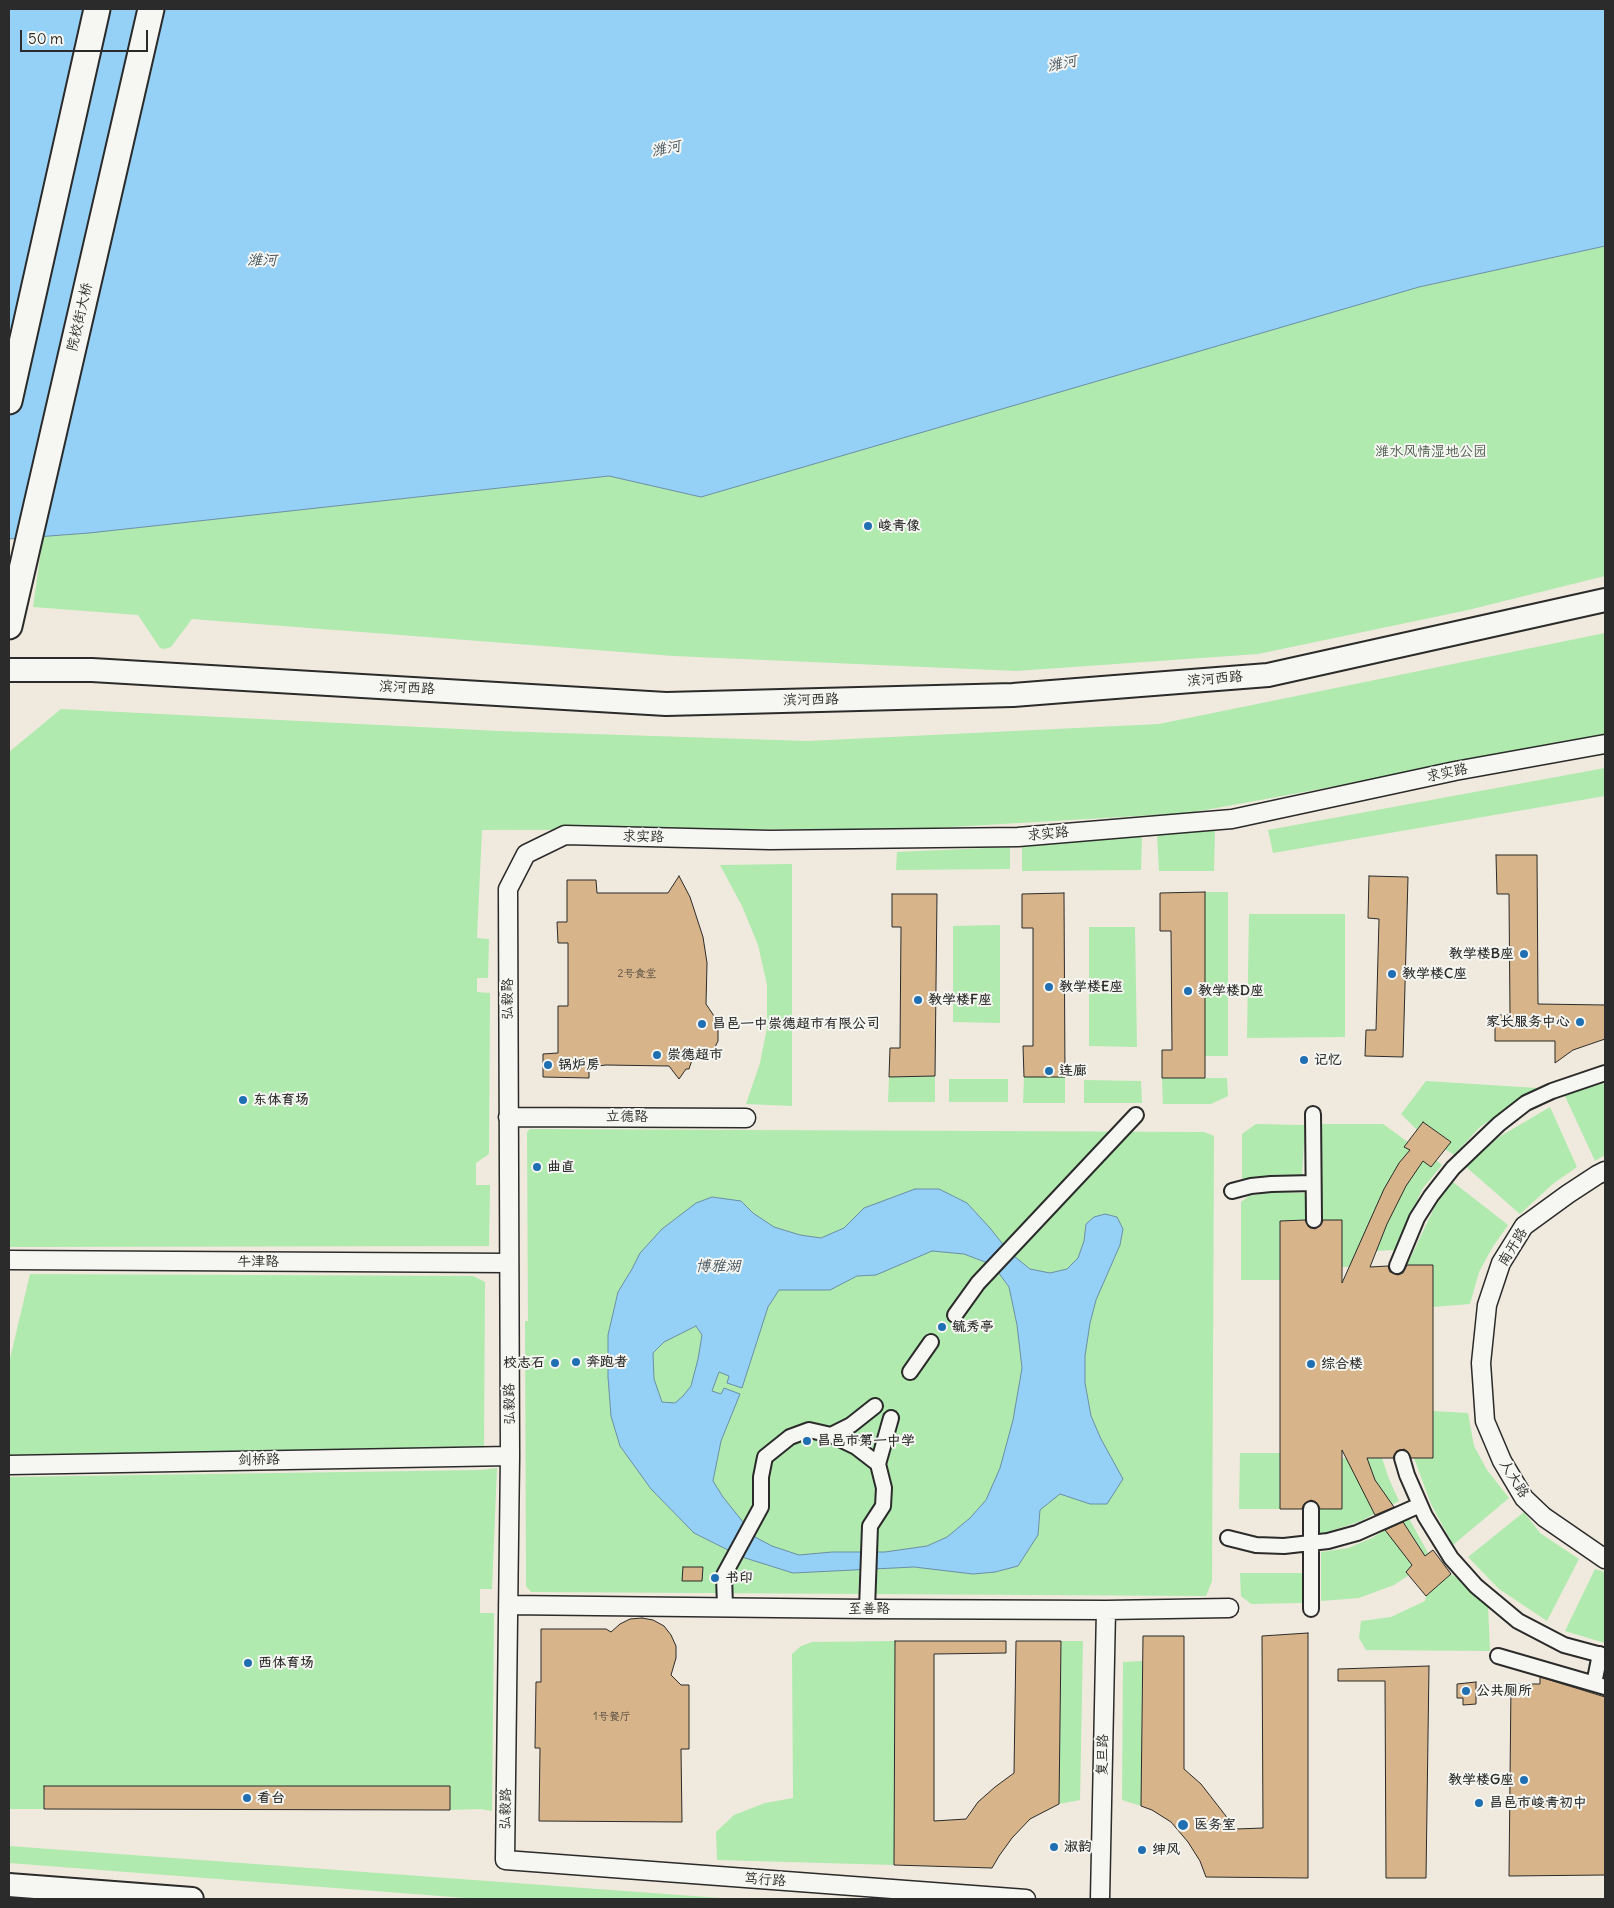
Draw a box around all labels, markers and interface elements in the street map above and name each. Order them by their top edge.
scale bar [22,20,150,52]
text: 50 m [28,29,63,48]
water label: 潍河 [1045,52,1079,76]
water label: 潍河 [649,137,683,161]
water label: 潍河 [247,252,277,270]
street label: 院校街大桥 [64,281,96,353]
park label: 潍水风情湿地公园 [1375,444,1487,460]
place label: 峻青像 [878,518,920,534]
marker: 峻青像 [862,520,874,532]
street label: 滨河西路 [1186,668,1244,690]
street label: 滨河西路 [379,678,435,698]
street label: 滨河西路 [783,691,839,709]
street label: 求实路 [1425,760,1469,786]
street label: 求实路 [1026,824,1070,844]
street label: 求实路 [622,828,664,846]
place label: 教学楼B座 [1449,946,1514,962]
marker: 教学楼B座 [1518,948,1530,960]
place label: 教学楼C座 [1402,966,1467,982]
house number: 2号食堂 [617,967,657,981]
marker: 教学楼C座 [1386,968,1398,980]
street label: 弘毅路 [500,978,516,1020]
place label: 教学楼E座 [1059,979,1123,995]
marker: 教学楼E座 [1043,981,1055,993]
place label: 教学楼D座 [1198,983,1264,999]
marker: 教学楼D座 [1182,985,1194,997]
place label: 教学楼F座 [928,992,992,1008]
marker: 教学楼F座 [912,994,924,1006]
place label: 家长服务中心 [1486,1014,1570,1030]
place label: 昌邑一中崇德超市有限公司 [712,1016,880,1032]
marker: 家长服务中心 [1574,1016,1586,1028]
marker: 昌邑一中崇德超市有限公司 [696,1018,708,1030]
place label: 崇德超市 [667,1047,723,1063]
marker: 崇德超市 [651,1049,663,1061]
place label: 记忆 [1314,1052,1342,1068]
marker: 记忆 [1298,1054,1310,1066]
place label: 锅炉房 [558,1057,600,1073]
marker: 锅炉房 [542,1059,554,1071]
place label: 连廊 [1059,1063,1087,1079]
marker: 连廊 [1043,1065,1055,1077]
place label: 东体育场 [253,1092,309,1108]
marker: 东体育场 [237,1094,249,1106]
street label: 立德路 [606,1109,648,1125]
place label: 曲直 [547,1159,575,1175]
marker: 曲直 [531,1161,543,1173]
street label: 南开路 [1495,1225,1531,1269]
street label: 牛津路 [237,1254,279,1270]
water label: 博雅湖 [696,1258,740,1276]
place label: 毓秀亭 [952,1319,994,1335]
marker: 毓秀亭 [936,1321,948,1333]
place label: 奔跑者 [586,1354,628,1370]
place label: 校志石 [503,1355,545,1371]
marker: 奔跑者 [570,1356,582,1368]
place label: 综合楼 [1321,1356,1363,1372]
marker: 校志石 [549,1357,561,1369]
marker: 综合楼 [1305,1358,1317,1370]
street label: 弘毅路 [501,1383,519,1425]
place label: 昌邑市第一中学 [817,1433,915,1449]
marker: 昌邑市第一中学 [801,1435,813,1447]
street label: 剑桥路 [238,1451,280,1469]
street label: 人大路 [1496,1457,1532,1501]
place label: 书印 [725,1570,753,1586]
marker: 书印 [709,1572,721,1584]
street label: 至善路 [848,1601,890,1617]
place label: 西体育场 [258,1655,314,1671]
marker: 西体育场 [242,1657,254,1669]
place label: 公共厕所 [1476,1683,1532,1699]
marker: 公共厕所 [1460,1685,1472,1697]
house number: 1号餐厅 [593,1710,631,1724]
street label: 复旦路 [1094,1734,1112,1776]
place label: 教学楼G座 [1448,1772,1514,1788]
marker: 教学楼G座 [1518,1774,1530,1786]
street label: 弘毅路 [497,1788,515,1830]
place label: 看台 [257,1790,285,1806]
marker: 看台 [241,1792,253,1804]
place label: 昌邑市峻青初中 [1489,1795,1587,1811]
marker: 昌邑市峻青初中 [1473,1797,1485,1809]
place label: 医务室 [1194,1817,1236,1833]
marker: 医务室 [1176,1818,1190,1832]
place label: 淑韵 [1064,1839,1092,1855]
marker: 淑韵 [1048,1841,1060,1853]
place label: 绅风 [1152,1842,1180,1858]
marker: 绅风 [1136,1844,1148,1856]
street label: 笃行路 [743,1870,787,1890]

